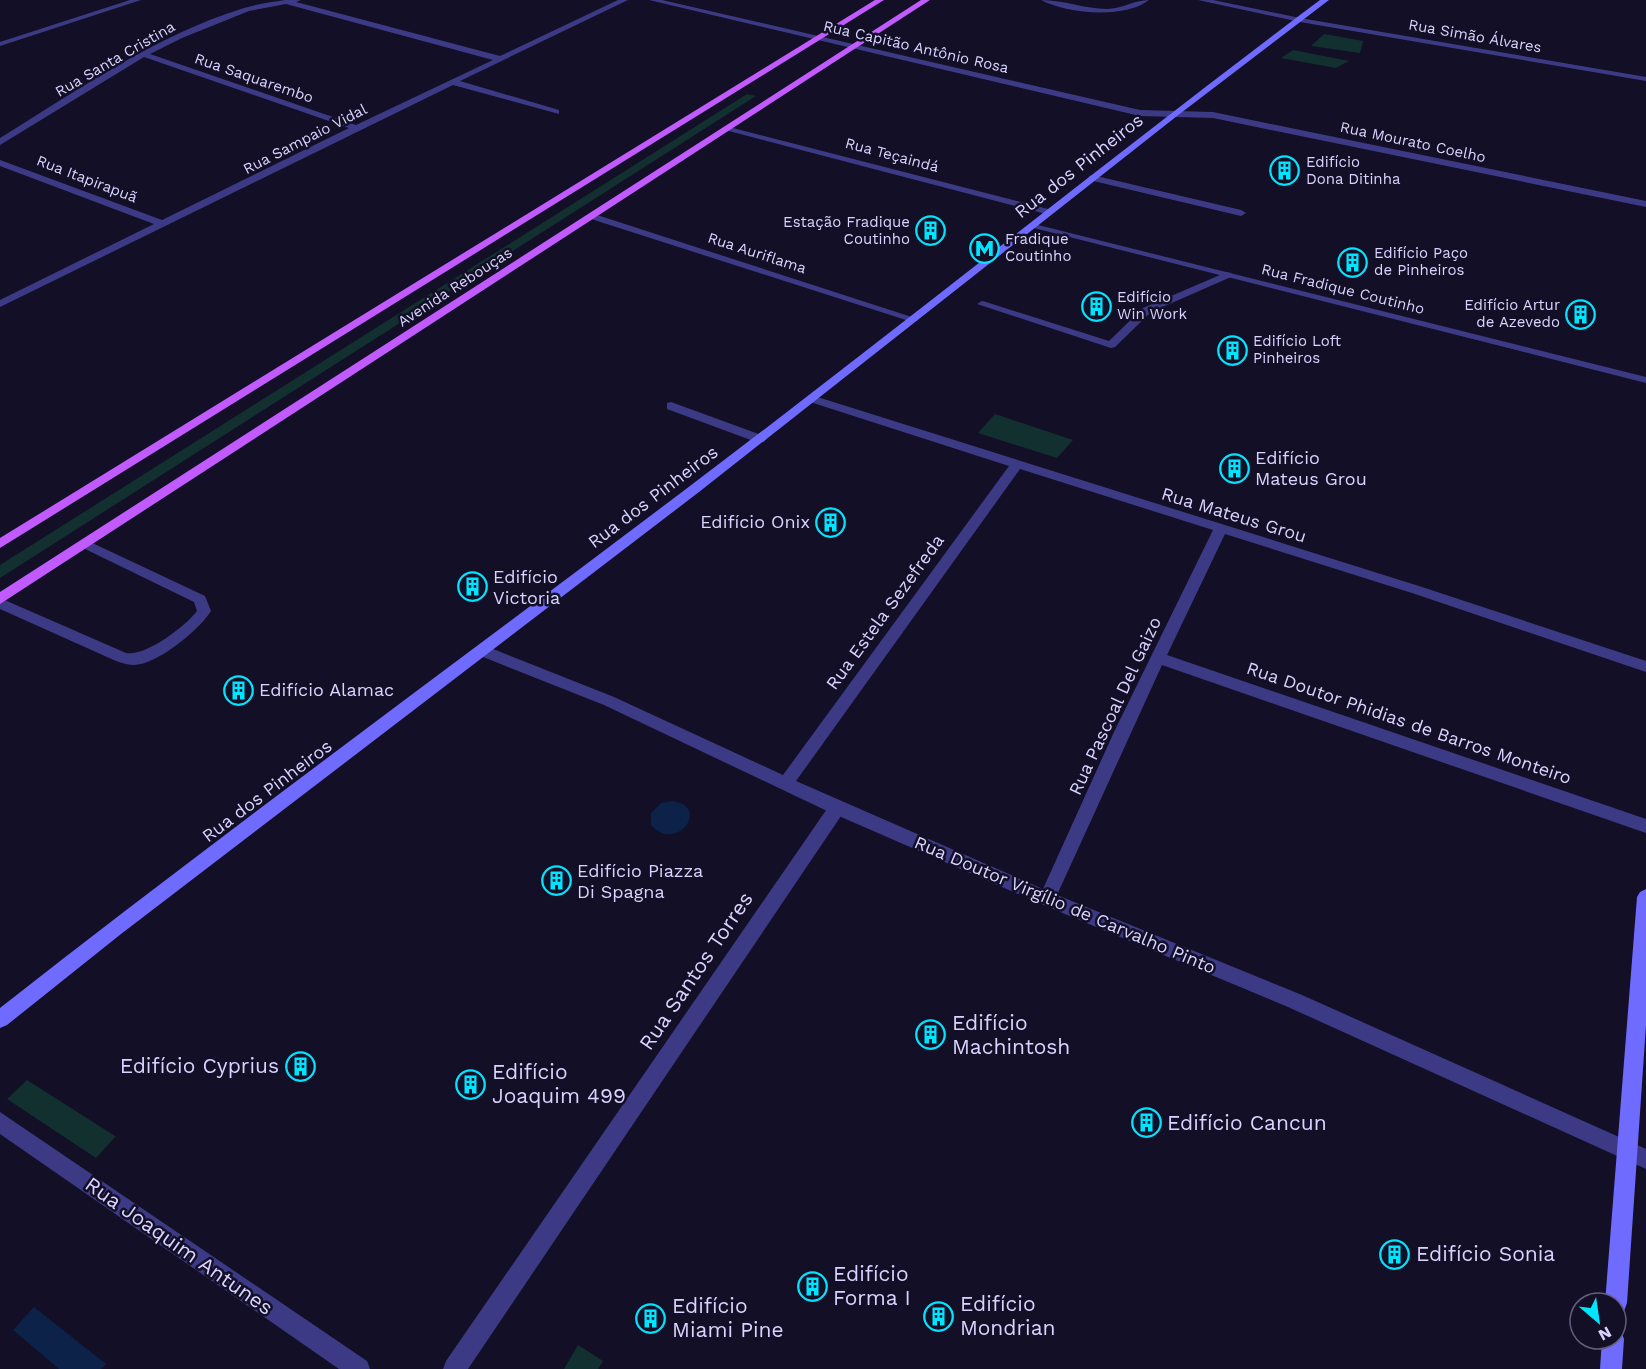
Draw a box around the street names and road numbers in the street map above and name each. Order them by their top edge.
street label: Rua Simão Álvares [1407,15,1543,57]
street label: Rua Santa Cristina [52,17,179,101]
street label: Rua Capitão Antônio Rosa [822,17,1011,77]
street label: Rua Saquarembo [192,49,316,107]
street label: Rua Sampaio Vidal [240,100,370,178]
street label: Rua dos Pinheiros [1010,109,1147,222]
street label: Rua Mourato Coelho [1338,118,1488,166]
street label: Rua Teçaindá [843,134,941,176]
street label: Rua Itapirapuã [34,152,140,207]
street label: Rua Auriflama [705,229,809,278]
street label: Avenida Rebouças [394,243,516,331]
street label: Rua Fradique Coutinho [1260,260,1426,318]
street label: Rua dos Pinheiros [584,441,722,552]
street label: Rua Mateus Grou [1159,482,1309,547]
street label: Rua Estela Sezefreda [821,530,948,693]
street label: Rua Pascoal Del Gaizo [1064,613,1165,798]
street label: Rua Doutor Phidias de Barros Monteiro [1244,657,1574,788]
street label: Rua dos Pinheiros [198,735,336,846]
street label: Rua Doutor Virgílio de Carvalho Pinto [911,831,1219,978]
street label: Rua Santos Torres [633,887,758,1055]
street label: Rua Joaquim Antunes [81,1171,278,1320]

